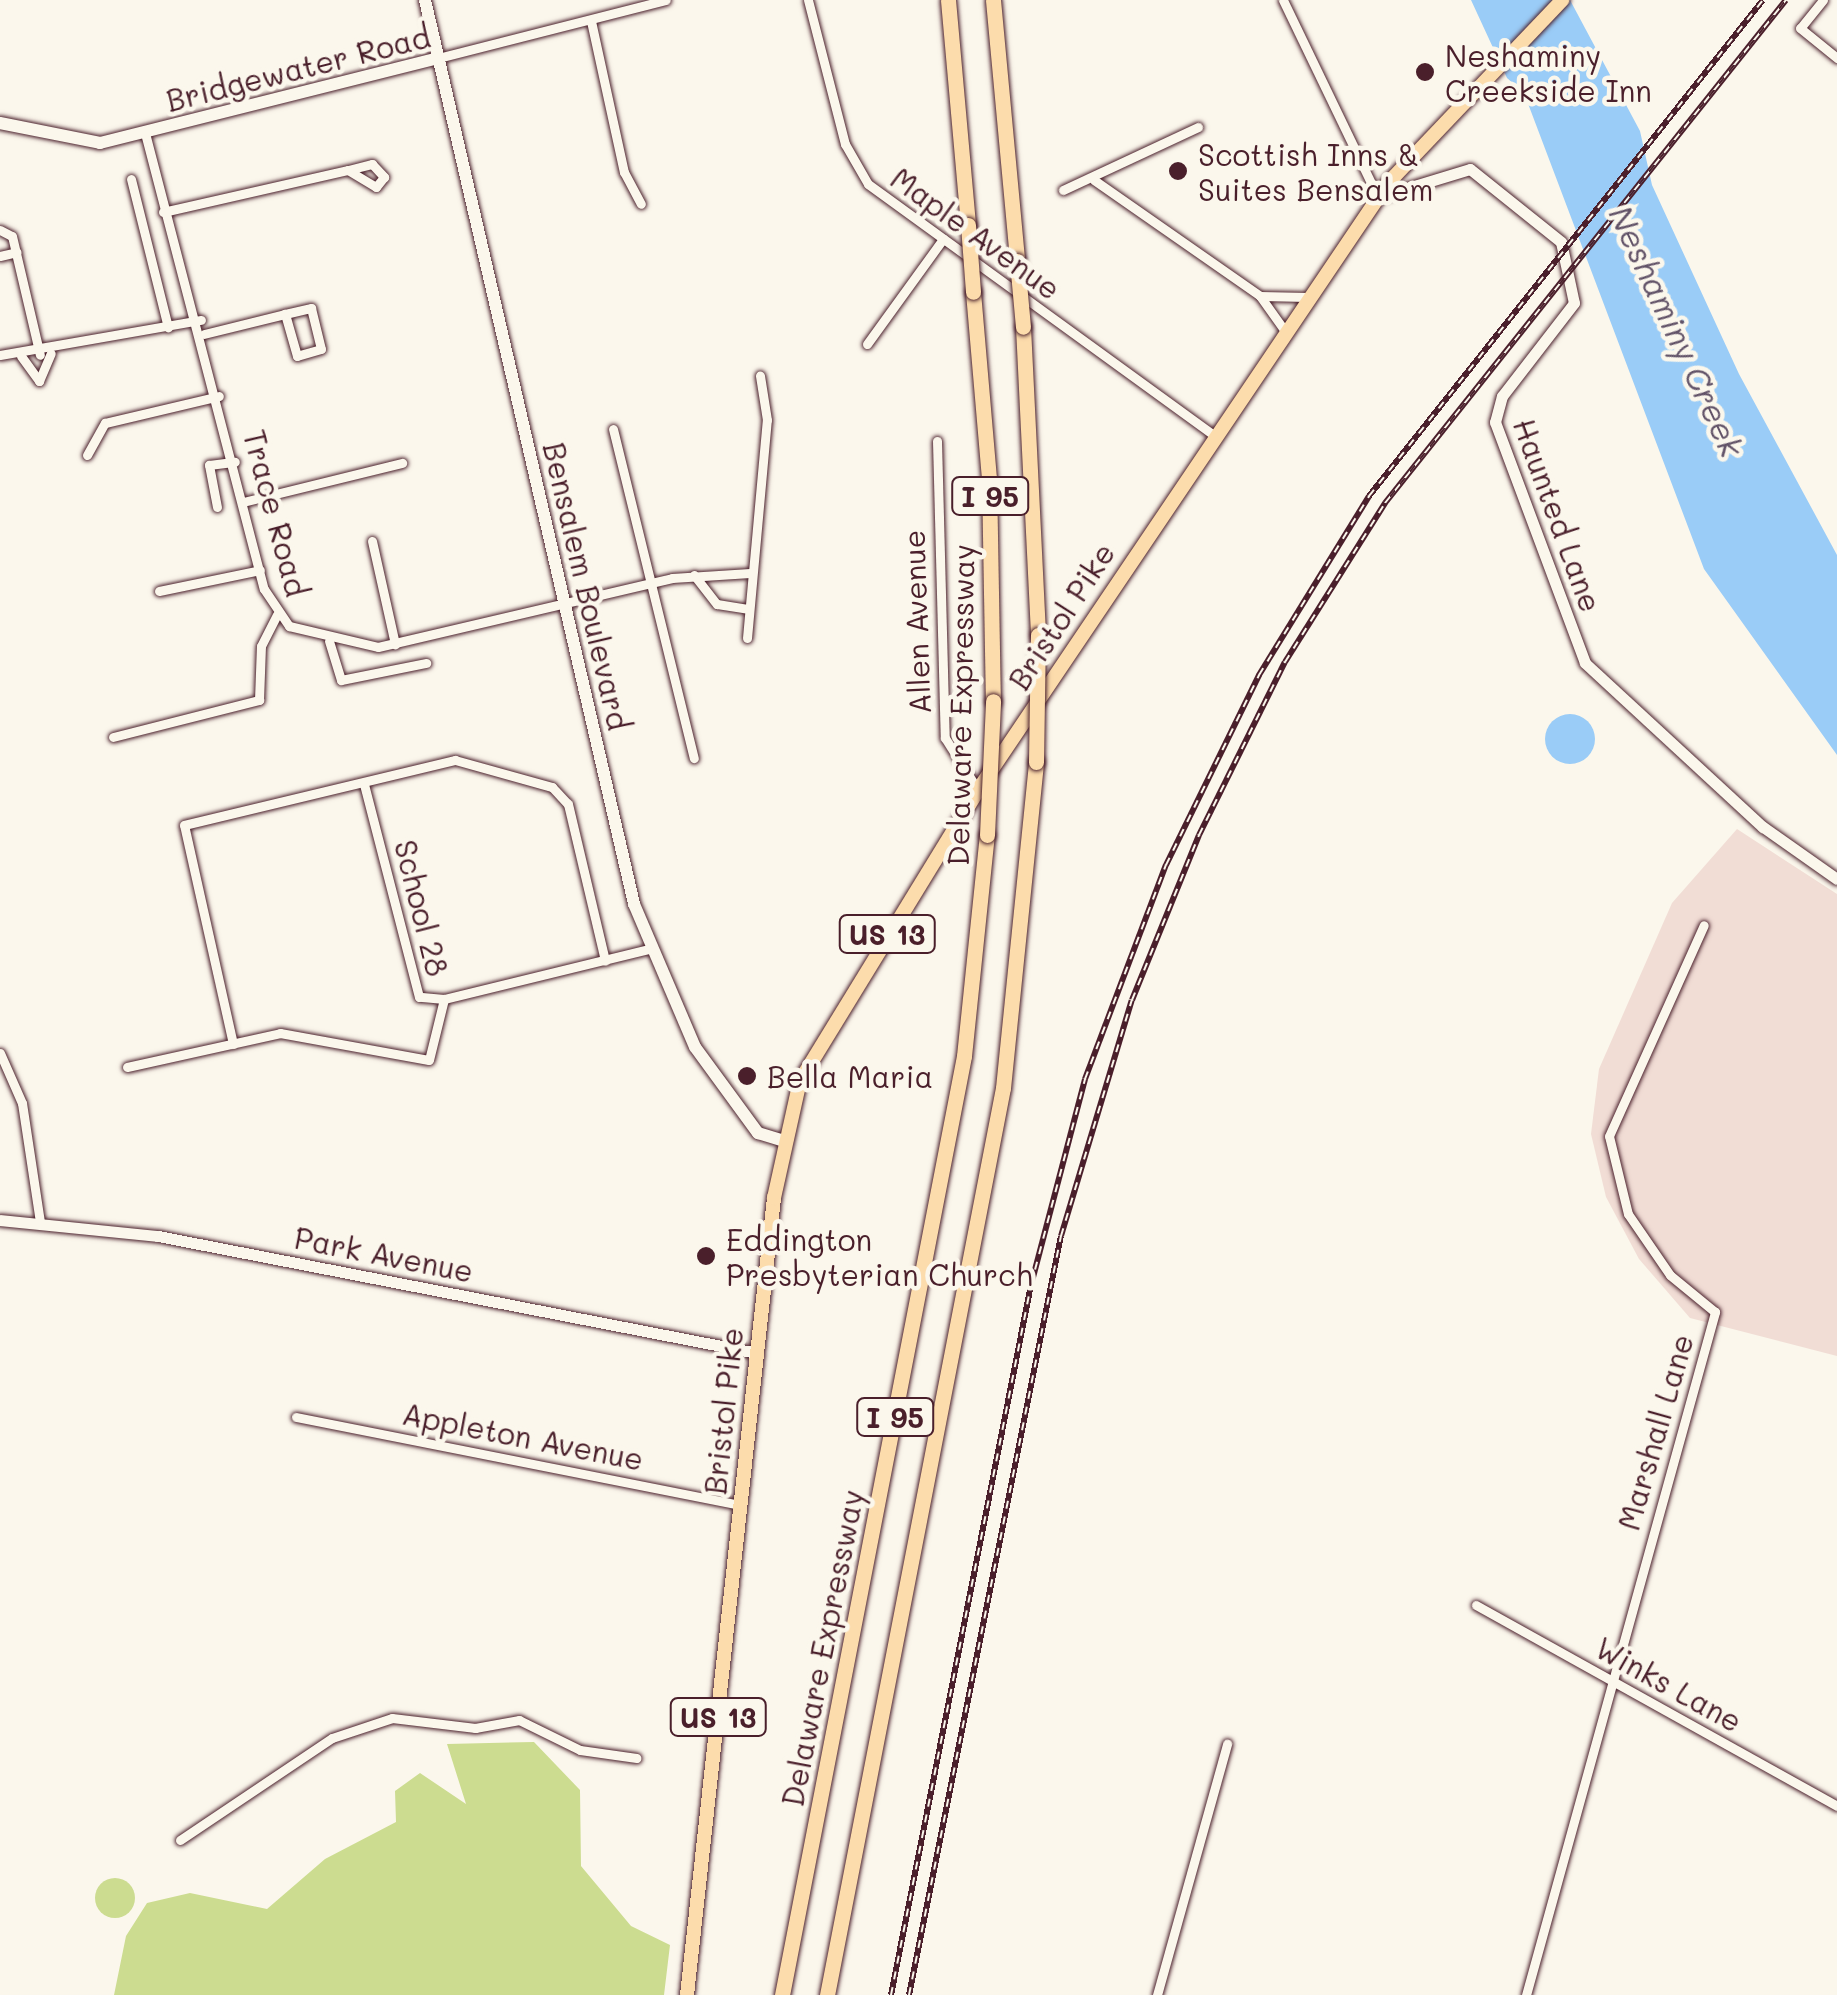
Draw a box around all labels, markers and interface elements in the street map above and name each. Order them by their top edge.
street label: Bridgewater Road [162,18,434,118]
place label: Neshaminy Creekside Inn [1445,37,1652,108]
marker: Neshaminy Creekside Inn [1414,61,1436,83]
place label: Scottish Inns & Suites Bensalem [1198,136,1434,206]
street label: Maple Avenue [884,159,1068,307]
marker: Scottish Inns & Suites Bensalem [1167,160,1189,182]
water label: Neshaminy Creek [1602,199,1752,463]
street label: Haunted Lane [1506,413,1610,617]
street label: Trace Road [236,426,316,600]
street label: Bensalem Boulevard [536,439,638,733]
road number: I 95 [950,473,1030,519]
street label: Allen Avenue [895,529,937,715]
street label: Bristol Pike [1000,536,1122,696]
street label: Delaware Expressway [939,544,981,866]
street label: School 28 [388,836,456,980]
road number: US 13 [837,911,937,957]
place label: Bella Maria [767,1058,933,1094]
marker: Bella Maria [736,1065,758,1087]
street label: Park Avenue [292,1219,476,1289]
place label: Eddington Presbyterian Church [726,1221,1033,1292]
marker: Eddington Presbyterian Church [695,1245,717,1267]
street label: Bristol Pike [696,1326,750,1496]
street label: Marshall Lane [1610,1330,1700,1534]
road number: I 95 [855,1394,935,1440]
street label: Appleton Avenue [399,1395,647,1477]
street label: Delaware Expressway [774,1487,870,1809]
street label: Winks Lane [1589,1629,1749,1739]
road number: US 13 [668,1694,768,1740]

